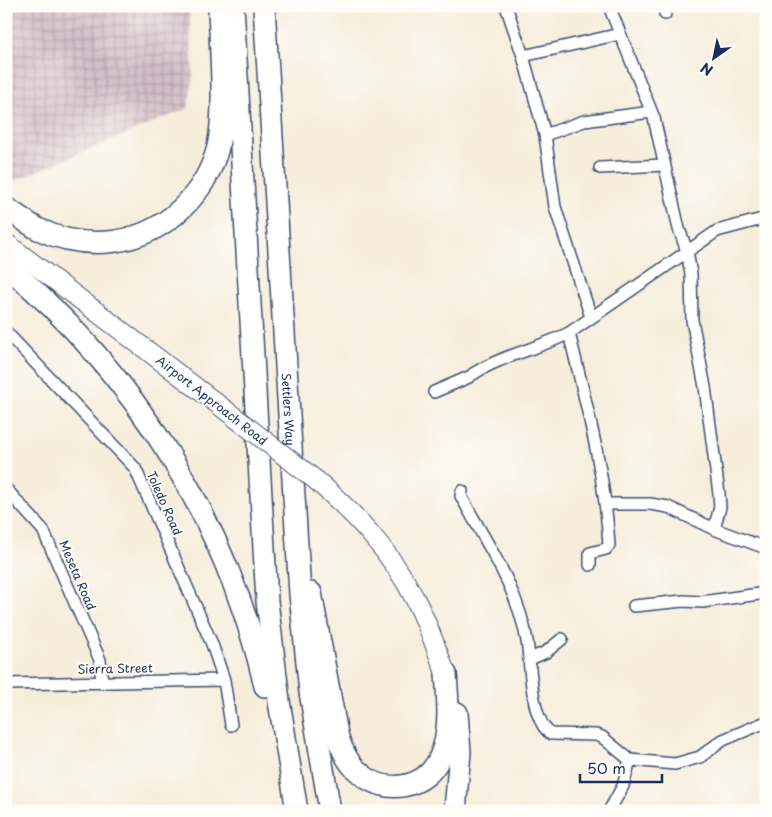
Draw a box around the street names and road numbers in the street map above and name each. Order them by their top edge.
street label: Airport Approach Road [153,351,271,449]
street label: Settlers Way [277,372,300,446]
street label: Toledo Road [143,468,187,538]
street label: Meseta Road [55,537,101,613]
street label: Sierra Street [77,658,153,678]

